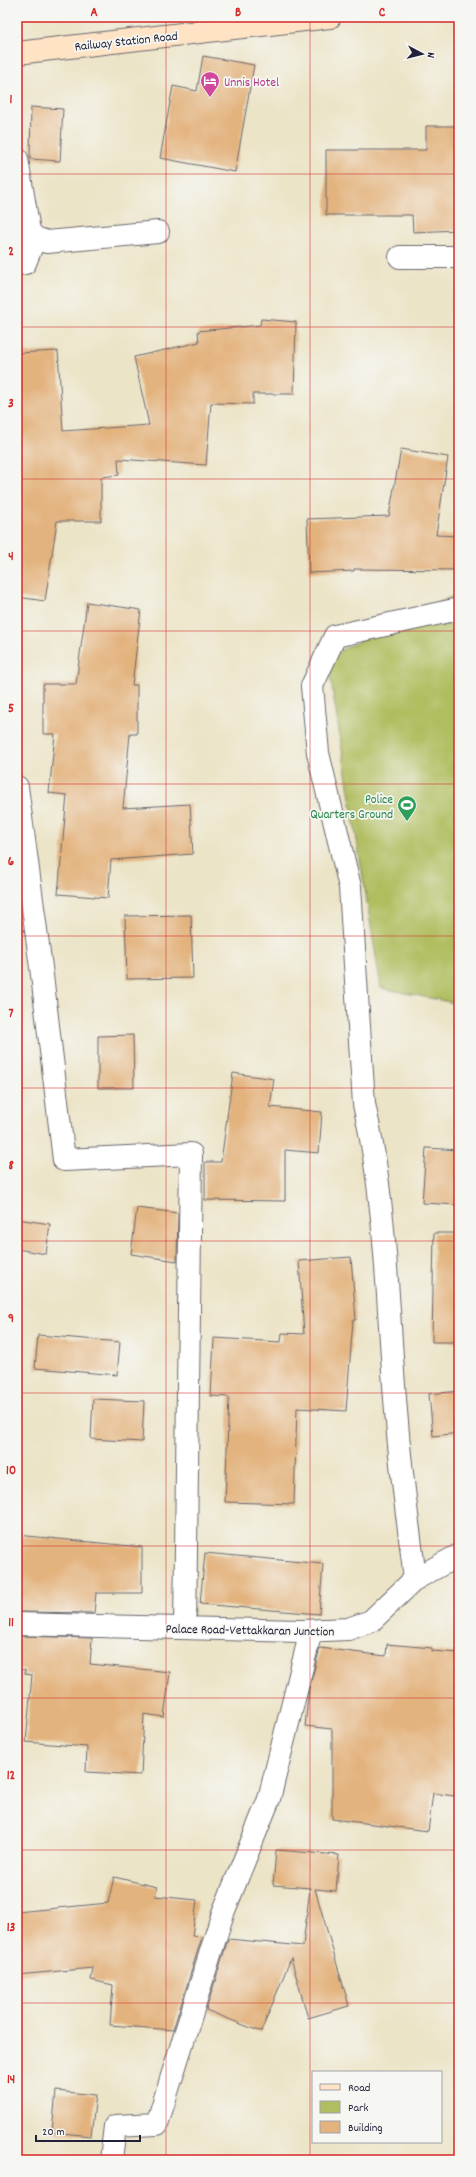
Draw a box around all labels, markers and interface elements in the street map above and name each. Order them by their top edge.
text: A [90,4,98,23]
text: B [235,4,241,23]
text: C [379,4,386,23]
street label: Railway Station Road [74,28,179,57]
north arrow [402,34,442,74]
text: N [422,51,438,59]
hotel icon: Unnis Hotel [199,70,221,98]
place label: Unnis Hotel [224,74,279,93]
text: 1 [10,91,13,110]
text: 2 [8,243,14,262]
text: 3 [8,395,14,414]
text: 4 [8,548,14,567]
text: 5 [8,700,14,719]
place label: Police Quarters Ground [310,791,393,825]
sports icon: Police Quarters Ground [396,794,418,822]
text: 6 [8,853,15,872]
text: 7 [9,1005,14,1024]
text: 8 [8,1157,14,1176]
text: 9 [8,1310,14,1329]
text: 10 [6,1462,16,1481]
text: 11 [8,1614,14,1633]
street label: Palace Road-Vettakkaran Junction [165,1621,334,1642]
text: 12 [7,1767,16,1786]
text: 13 [7,1919,16,1938]
text: 14 [7,2071,15,2090]
legend [312,2071,442,2143]
text: Road [348,2080,370,2097]
text: Park [348,2100,369,2117]
scale bar [36,2117,140,2143]
text: Building [348,2120,383,2137]
text: 20 m [42,2124,65,2141]

